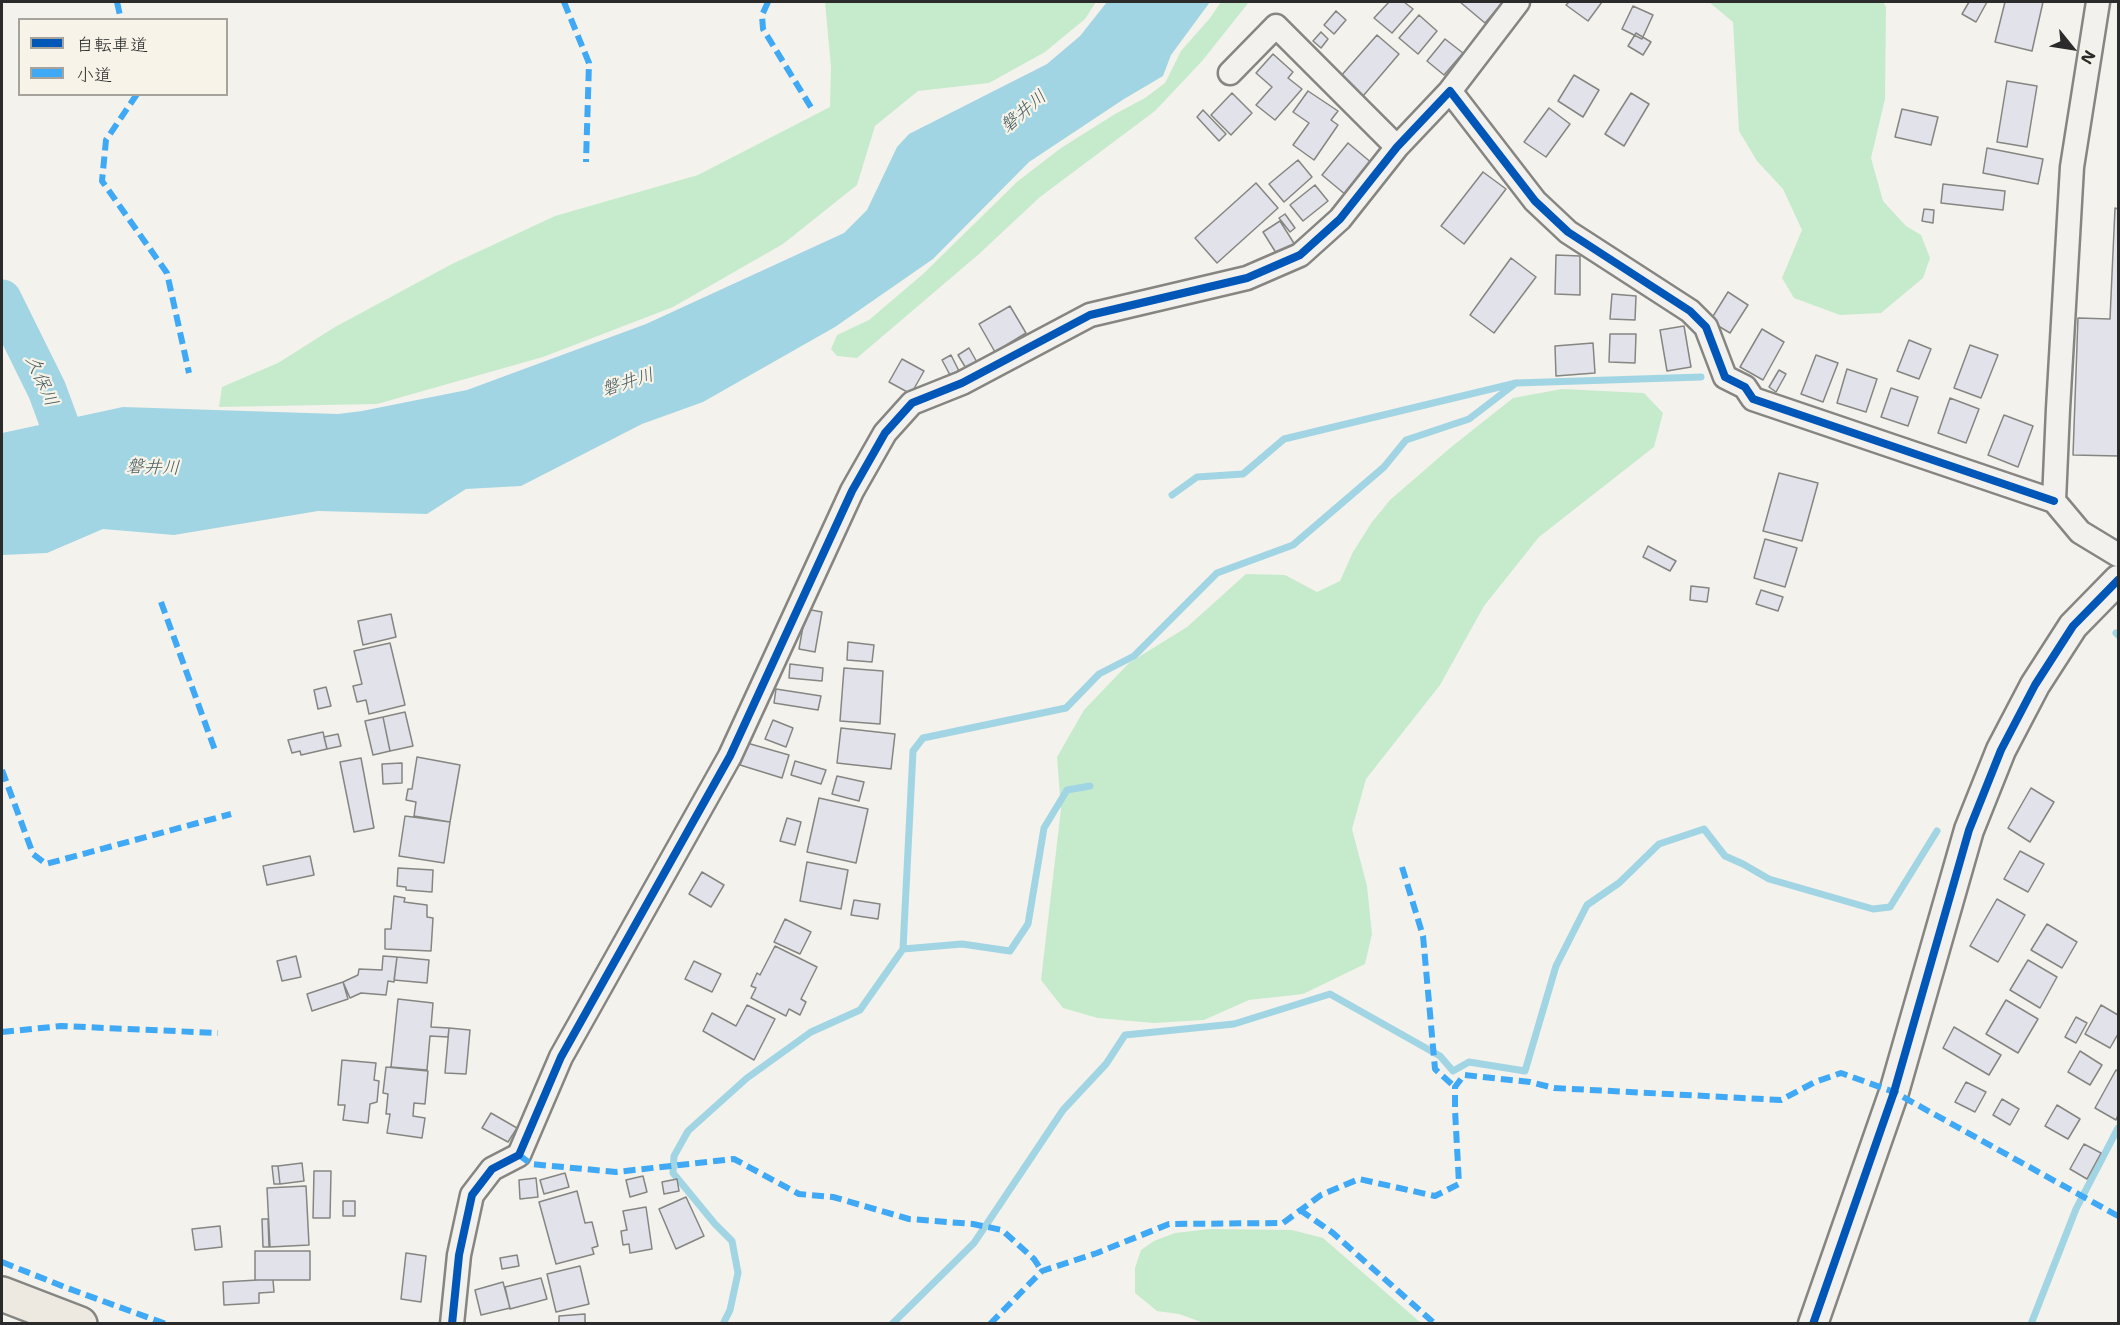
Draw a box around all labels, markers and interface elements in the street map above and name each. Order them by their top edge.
legend [18,18,228,96]
north arrow [2042,18,2102,78]
text: 自転車道 [76,33,148,57]
text: N [2076,47,2100,68]
text: 小道 [76,63,112,87]
water label: 磐井川 [997,86,1051,138]
water label: 久保川 [20,352,62,410]
water label: 磐井川 [599,364,657,402]
water label: 磐井川 [126,456,180,480]

